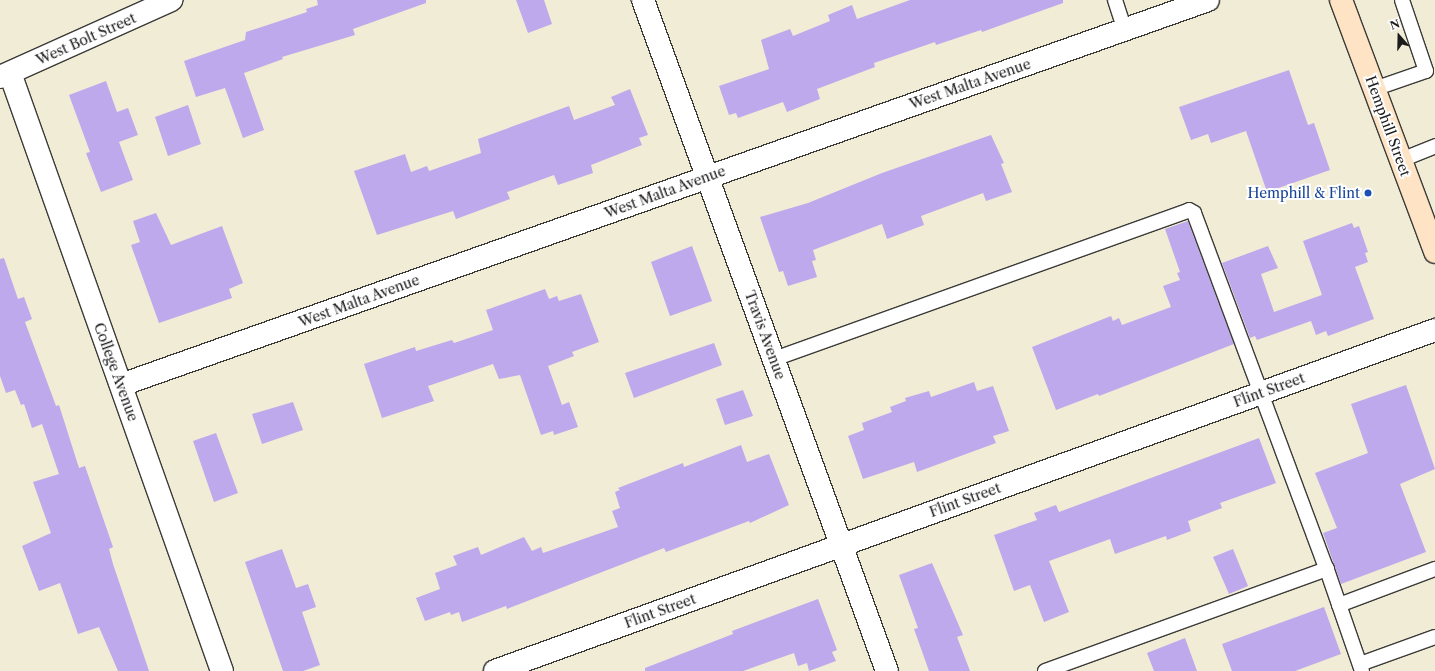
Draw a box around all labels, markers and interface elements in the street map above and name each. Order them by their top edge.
street label: West Bolt Street [33,9,139,69]
north arrow [1379,16,1419,56]
text: N [1388,17,1402,33]
street label: West Malta Avenue [907,55,1033,113]
street label: Hemphill Street [1362,73,1414,179]
street label: West Malta Avenue [602,162,728,222]
place label: Hemphill & Flint [1248,185,1360,201]
marker: Hemphill & Flint [1363,188,1373,198]
street label: West Malta Avenue [296,271,422,331]
street label: Travis Avenue [741,288,789,382]
street label: College Avenue [90,320,142,424]
street label: Flint Street [1231,369,1307,411]
street label: Flint Street [927,479,1003,521]
street label: Flint Street [622,590,698,632]

